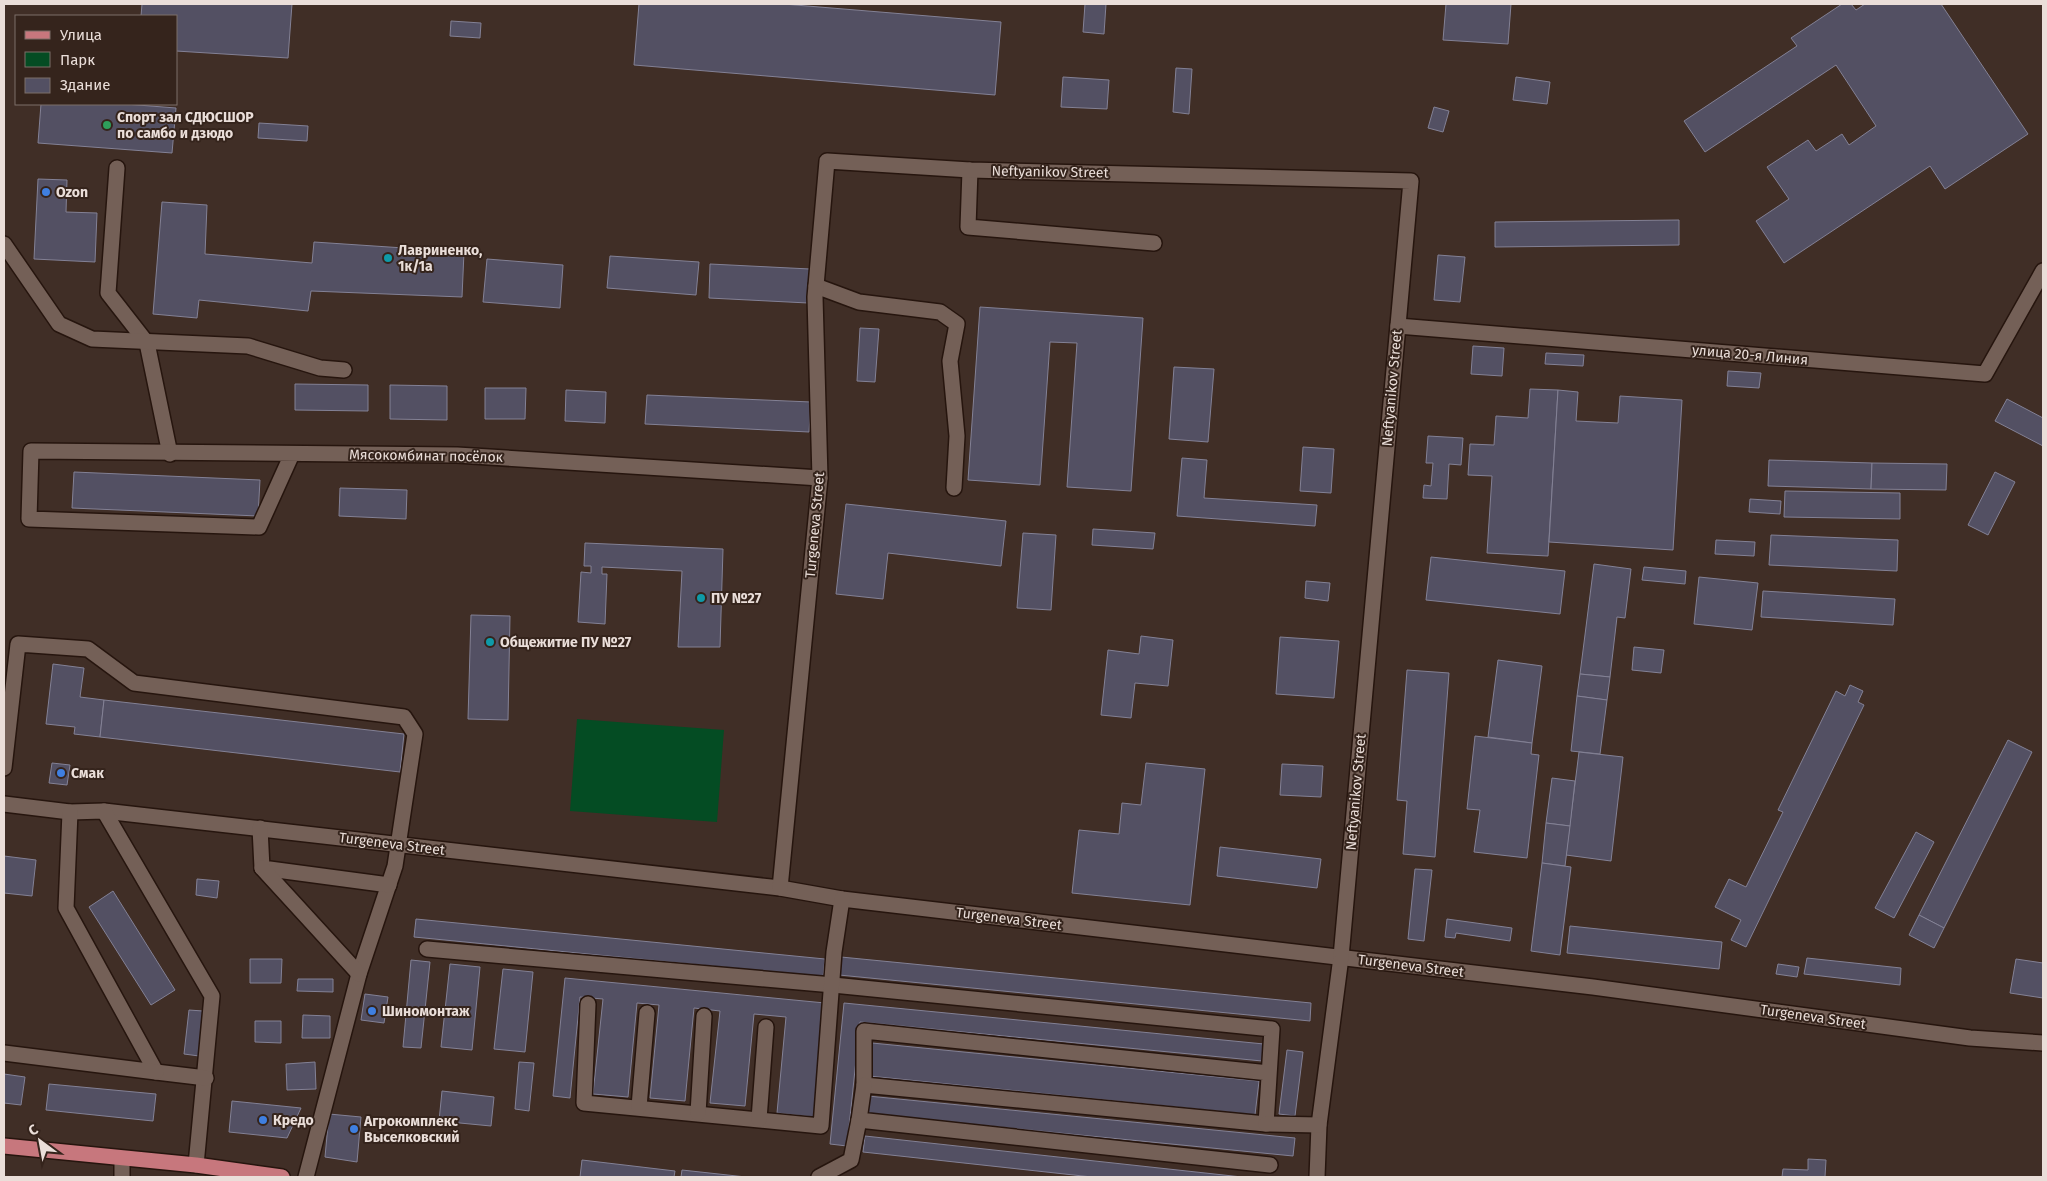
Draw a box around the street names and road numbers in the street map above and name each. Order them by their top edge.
street label: Neftyanikov Street [991,162,1110,182]
street label: Neftyanikov Street [1378,328,1406,447]
street label: улица 20-я Линия [1691,341,1809,369]
street label: Мясокомбинат посёлок [349,446,504,466]
street label: Turgeneva Street [802,470,828,579]
street label: Neftyanikov Street [1342,732,1370,851]
street label: Turgeneva Street [338,829,447,859]
street label: Turgeneva Street [955,904,1064,934]
street label: Turgeneva Street [1357,951,1466,981]
street label: Turgeneva Street [1759,1001,1868,1033]

